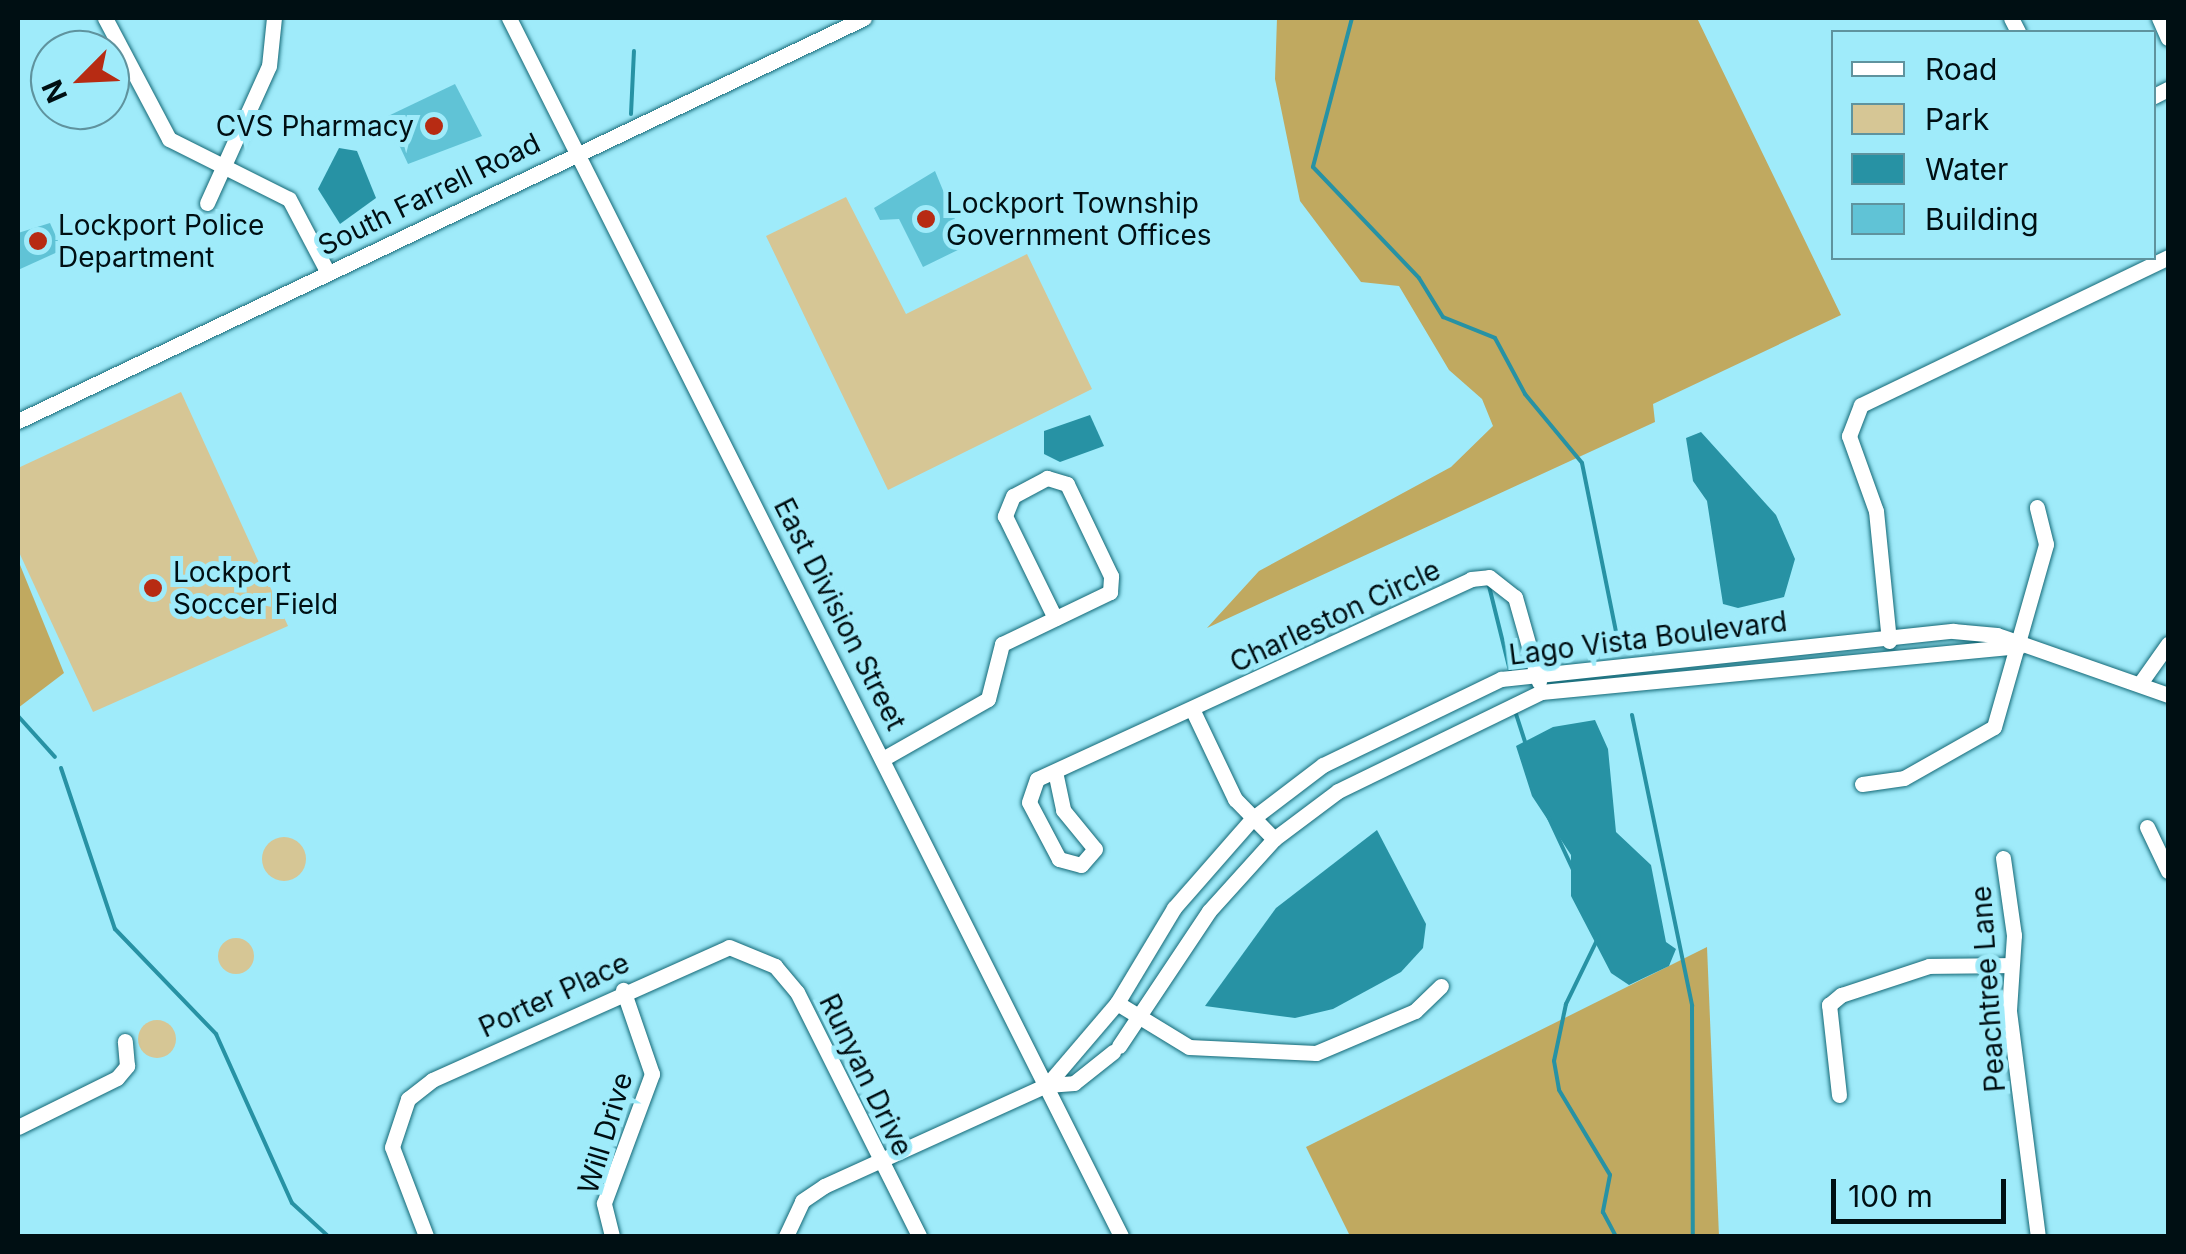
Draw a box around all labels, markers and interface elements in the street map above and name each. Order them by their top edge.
north arrow [30,30,130,130]
legend [1831,30,2156,260]
text: Road [1925,51,1997,87]
text: N [35,75,74,108]
text: Park [1925,101,1989,137]
place label: CVS Pharmacy [216,109,414,143]
marker: CVS Pharmacy [423,115,445,137]
street label: South Farrell Road [313,126,545,262]
text: Water [1925,151,2008,187]
place label: Lockport Township Government Offices [946,186,1212,252]
text: Building [1925,201,2039,237]
place label: Lockport Police Department [58,208,264,274]
marker: Lockport Township Government Offices [915,208,937,230]
marker: Lockport Police Department [27,230,49,252]
street label: East Division Street [767,492,913,736]
street label: Charleston Circle [1225,553,1445,679]
place label: Lockport Soccer Field [173,555,338,621]
marker: Lockport Soccer Field [142,577,164,599]
street label: Lago Vista Boulevard [1507,604,1789,672]
street label: Peachtree Lane [1964,885,2012,1093]
street label: Porter Place [474,946,634,1044]
street label: Runyan Drive [812,989,920,1161]
street label: Will Drive [571,1068,639,1198]
scale bar [1836,1159,2011,1221]
text: 100 m [1848,1178,1933,1214]

